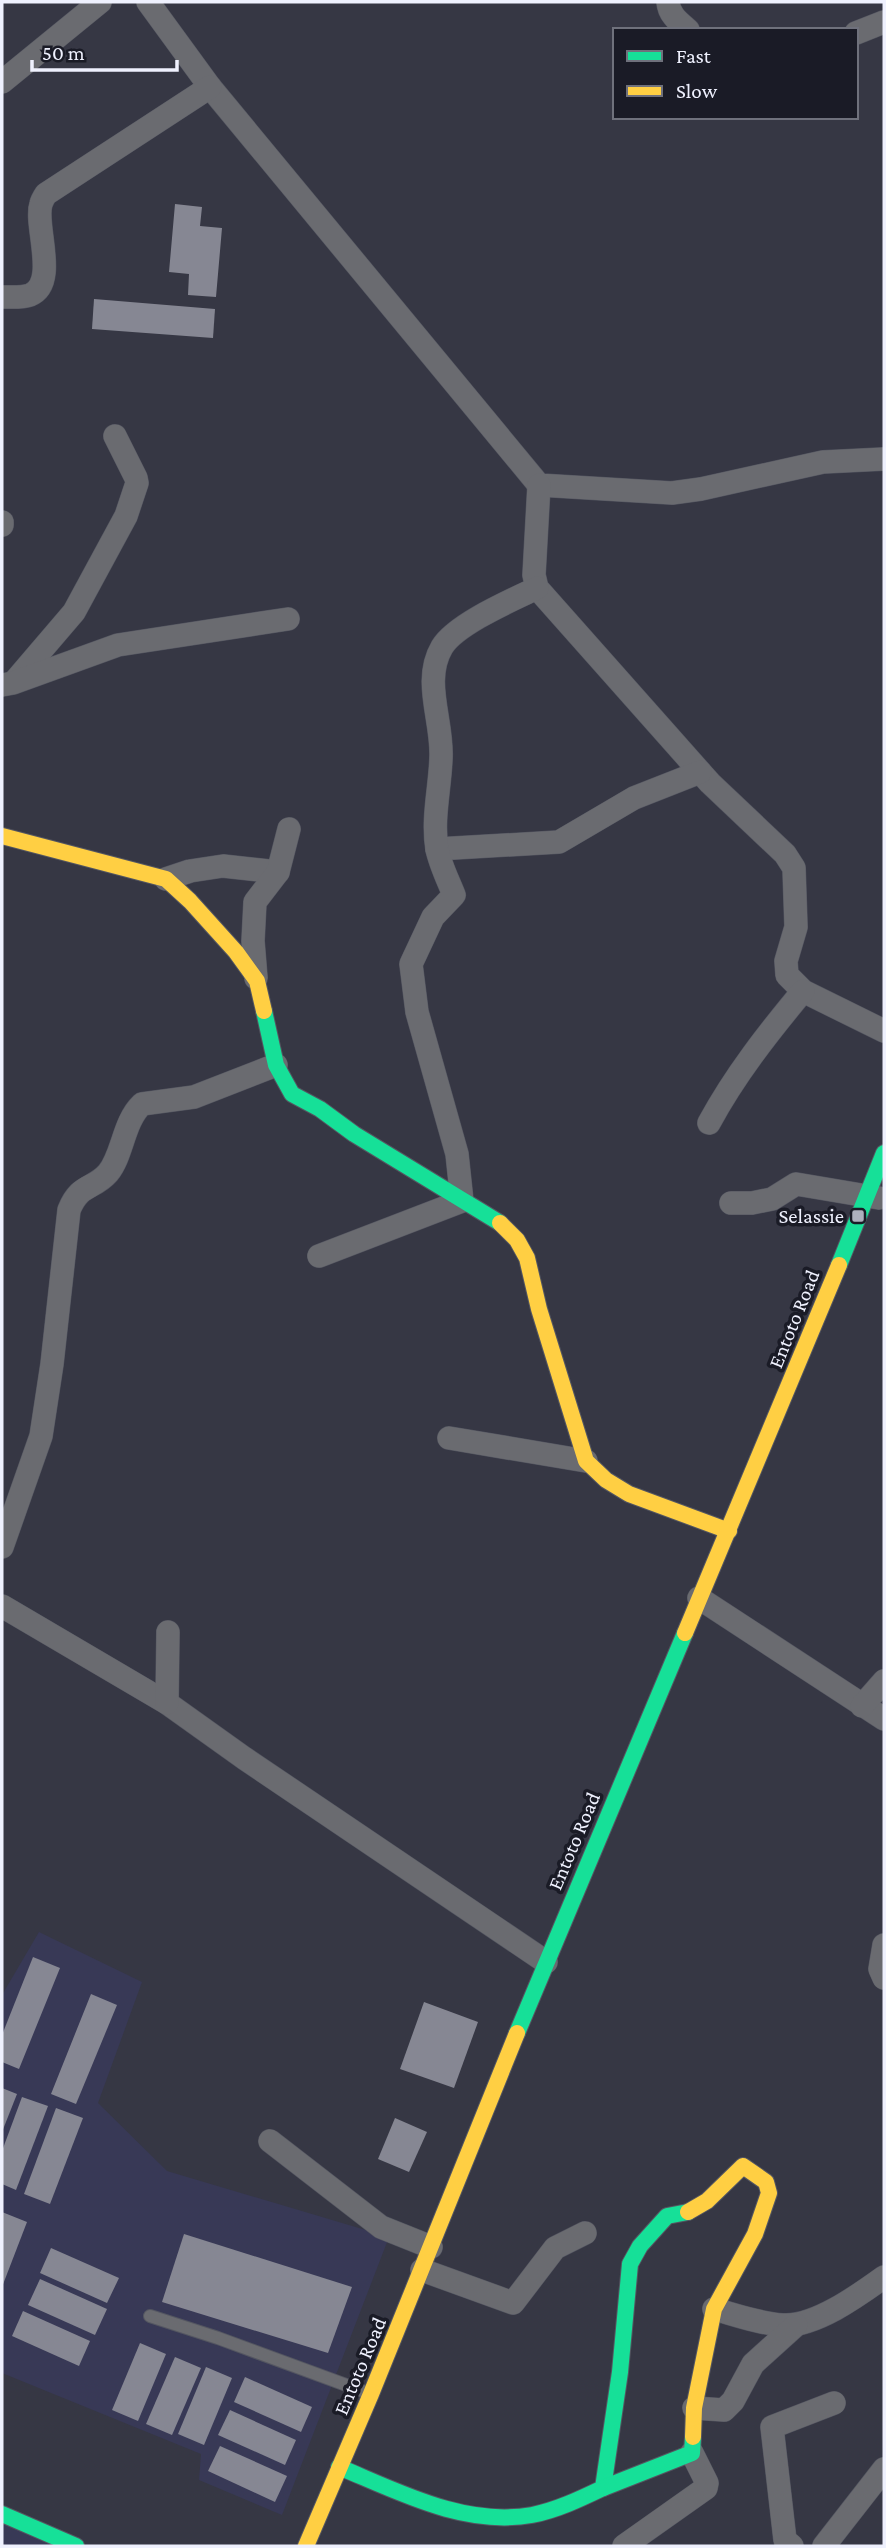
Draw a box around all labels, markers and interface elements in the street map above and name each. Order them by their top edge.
scale bar [32,28,177,72]
legend [613,28,858,119]
text: 50 m [42,41,85,65]
text: Fast [676,44,712,68]
text: Slow [676,79,718,103]
place label: Selassie [778,1204,844,1228]
marker: Selassie [850,1208,866,1224]
street label: Entoto Road [763,1266,825,1372]
street label: Entoto Road [543,1789,605,1893]
street label: Entoto Road [329,2314,391,2418]

